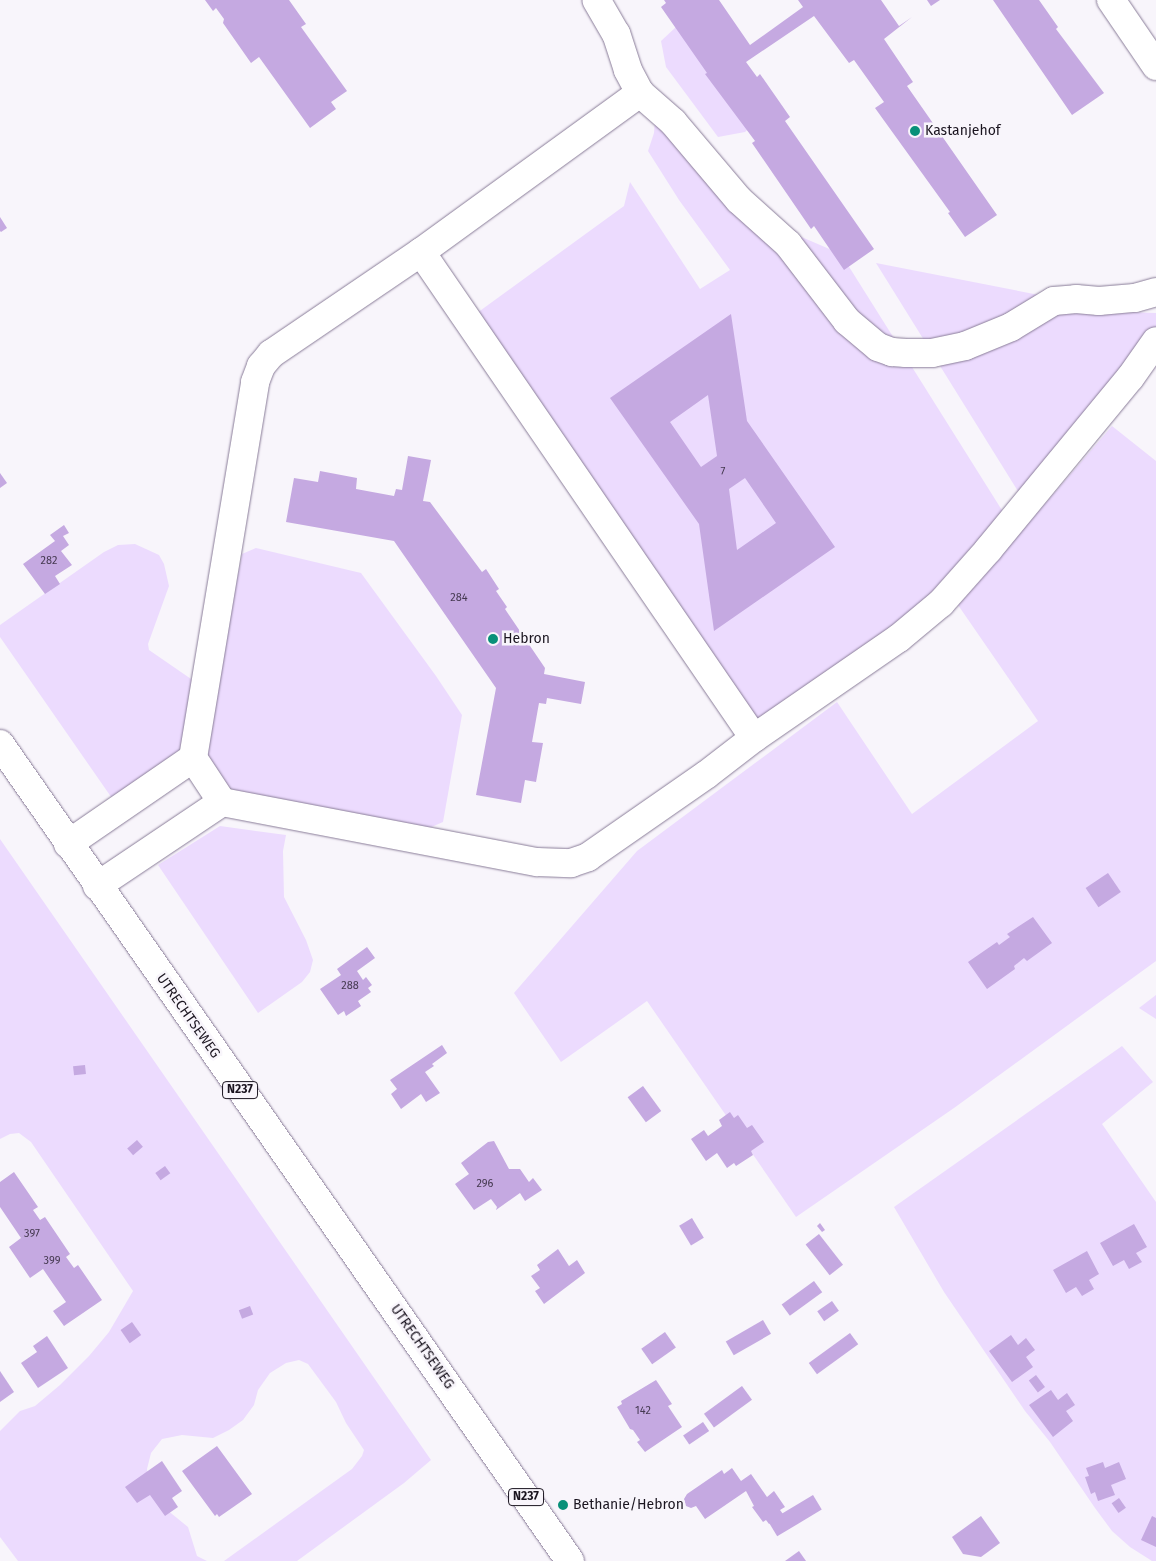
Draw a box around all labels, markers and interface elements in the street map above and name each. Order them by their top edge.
place label: Kastanjehof [925,123,1001,139]
marker: Kastanjehof [909,125,921,137]
house number: 7 [721,465,725,479]
house number: 282 [41,554,57,568]
house number: 284 [450,591,468,605]
place label: Hebron [503,631,550,647]
marker: Hebron [487,633,499,645]
street label: UTRECHTSEWEG [153,970,223,1062]
house number: 288 [341,979,359,993]
road number: N237 [221,1080,259,1100]
house number: 296 [477,1177,493,1191]
house number: 397 [24,1227,40,1241]
house number: 399 [44,1254,60,1268]
street label: UTRECHTSEWEG [387,1301,457,1393]
house number: 142 [635,1404,651,1418]
road number: N237 [507,1488,545,1506]
place label: Bethanie/Hebron [573,1497,684,1513]
marker: Bethanie/Hebron [557,1499,569,1511]

